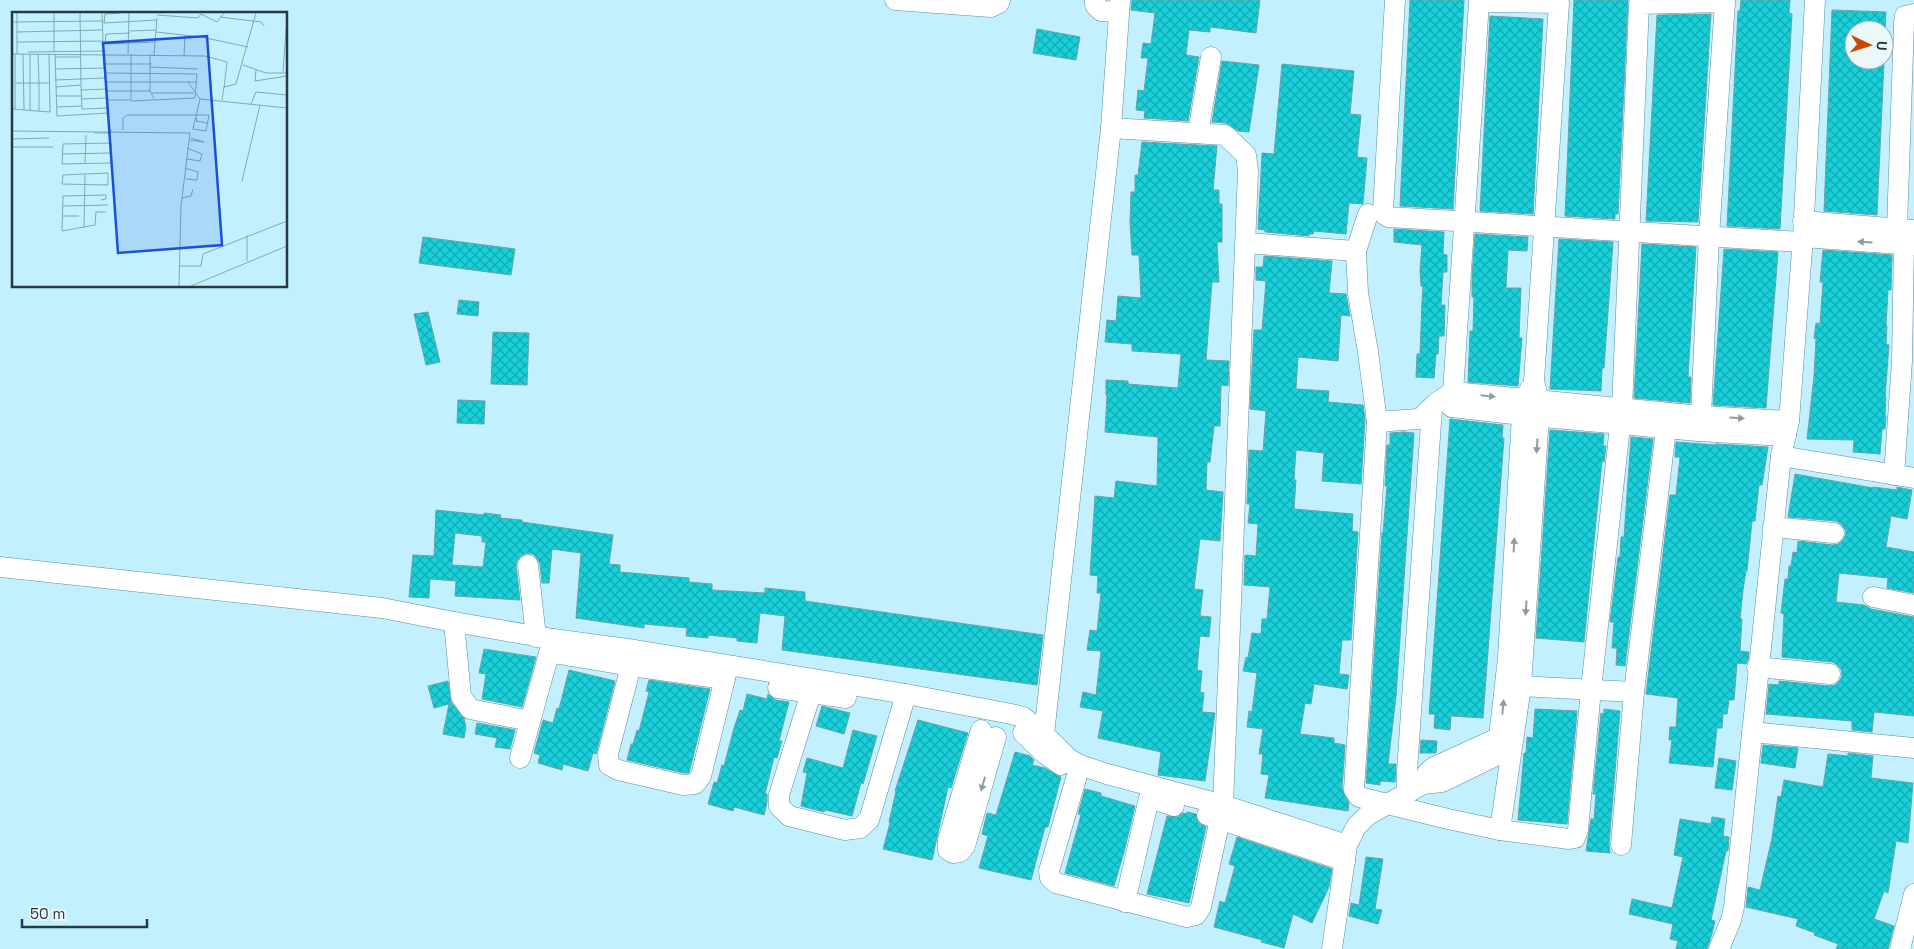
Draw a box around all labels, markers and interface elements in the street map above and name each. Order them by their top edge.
inset map [12,12,288,288]
north arrow [1844,20,1894,70]
text: U [1873,41,1891,51]
one-way arrow [1857,237,1873,245]
one-way arrow [1481,392,1497,400]
one-way arrow [1730,415,1746,423]
one-way arrow [1532,438,1540,454]
one-way arrow [1511,537,1519,553]
one-way arrow [1522,600,1530,616]
one-way arrow [1499,699,1507,715]
one-way arrow [978,776,986,791]
scale bar [22,896,148,928]
text: 50 m [30,904,65,923]

